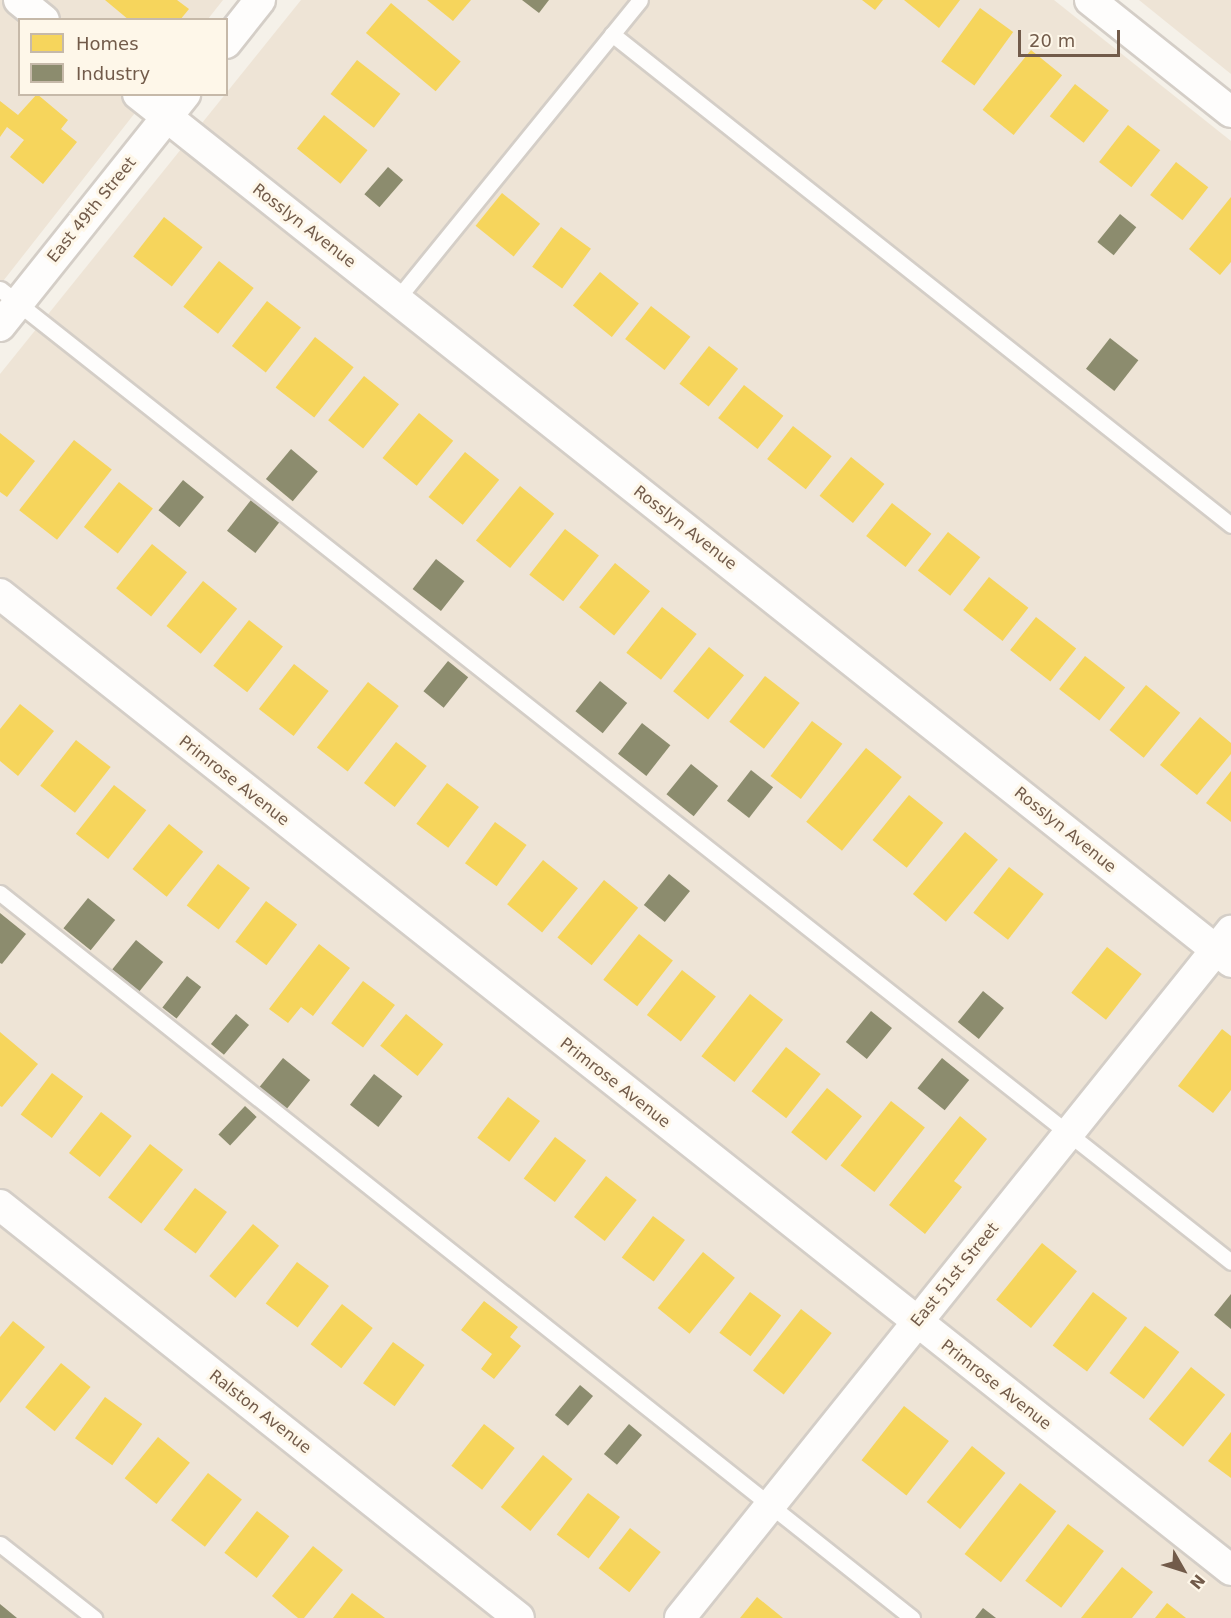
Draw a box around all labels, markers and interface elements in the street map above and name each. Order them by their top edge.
legend [18,18,228,96]
scale bar [1021,18,1123,56]
text: 20 m [1029,30,1075,51]
text: Homes [76,33,139,54]
text: Industry [76,63,150,84]
street label: East 49th Street [44,153,140,267]
street label: Rosslyn Avenue [249,180,359,272]
street label: Rosslyn Avenue [630,482,740,574]
street label: Primrose Avenue [175,732,293,830]
street label: Rosslyn Avenue [1010,783,1120,877]
street label: Primrose Avenue [556,1034,674,1132]
street label: East 51st Street [907,1219,1003,1331]
street label: Primrose Avenue [937,1336,1055,1434]
street label: Ralston Avenue [205,1366,315,1458]
north arrow [1153,1540,1213,1600]
text: N [1186,1570,1209,1593]

